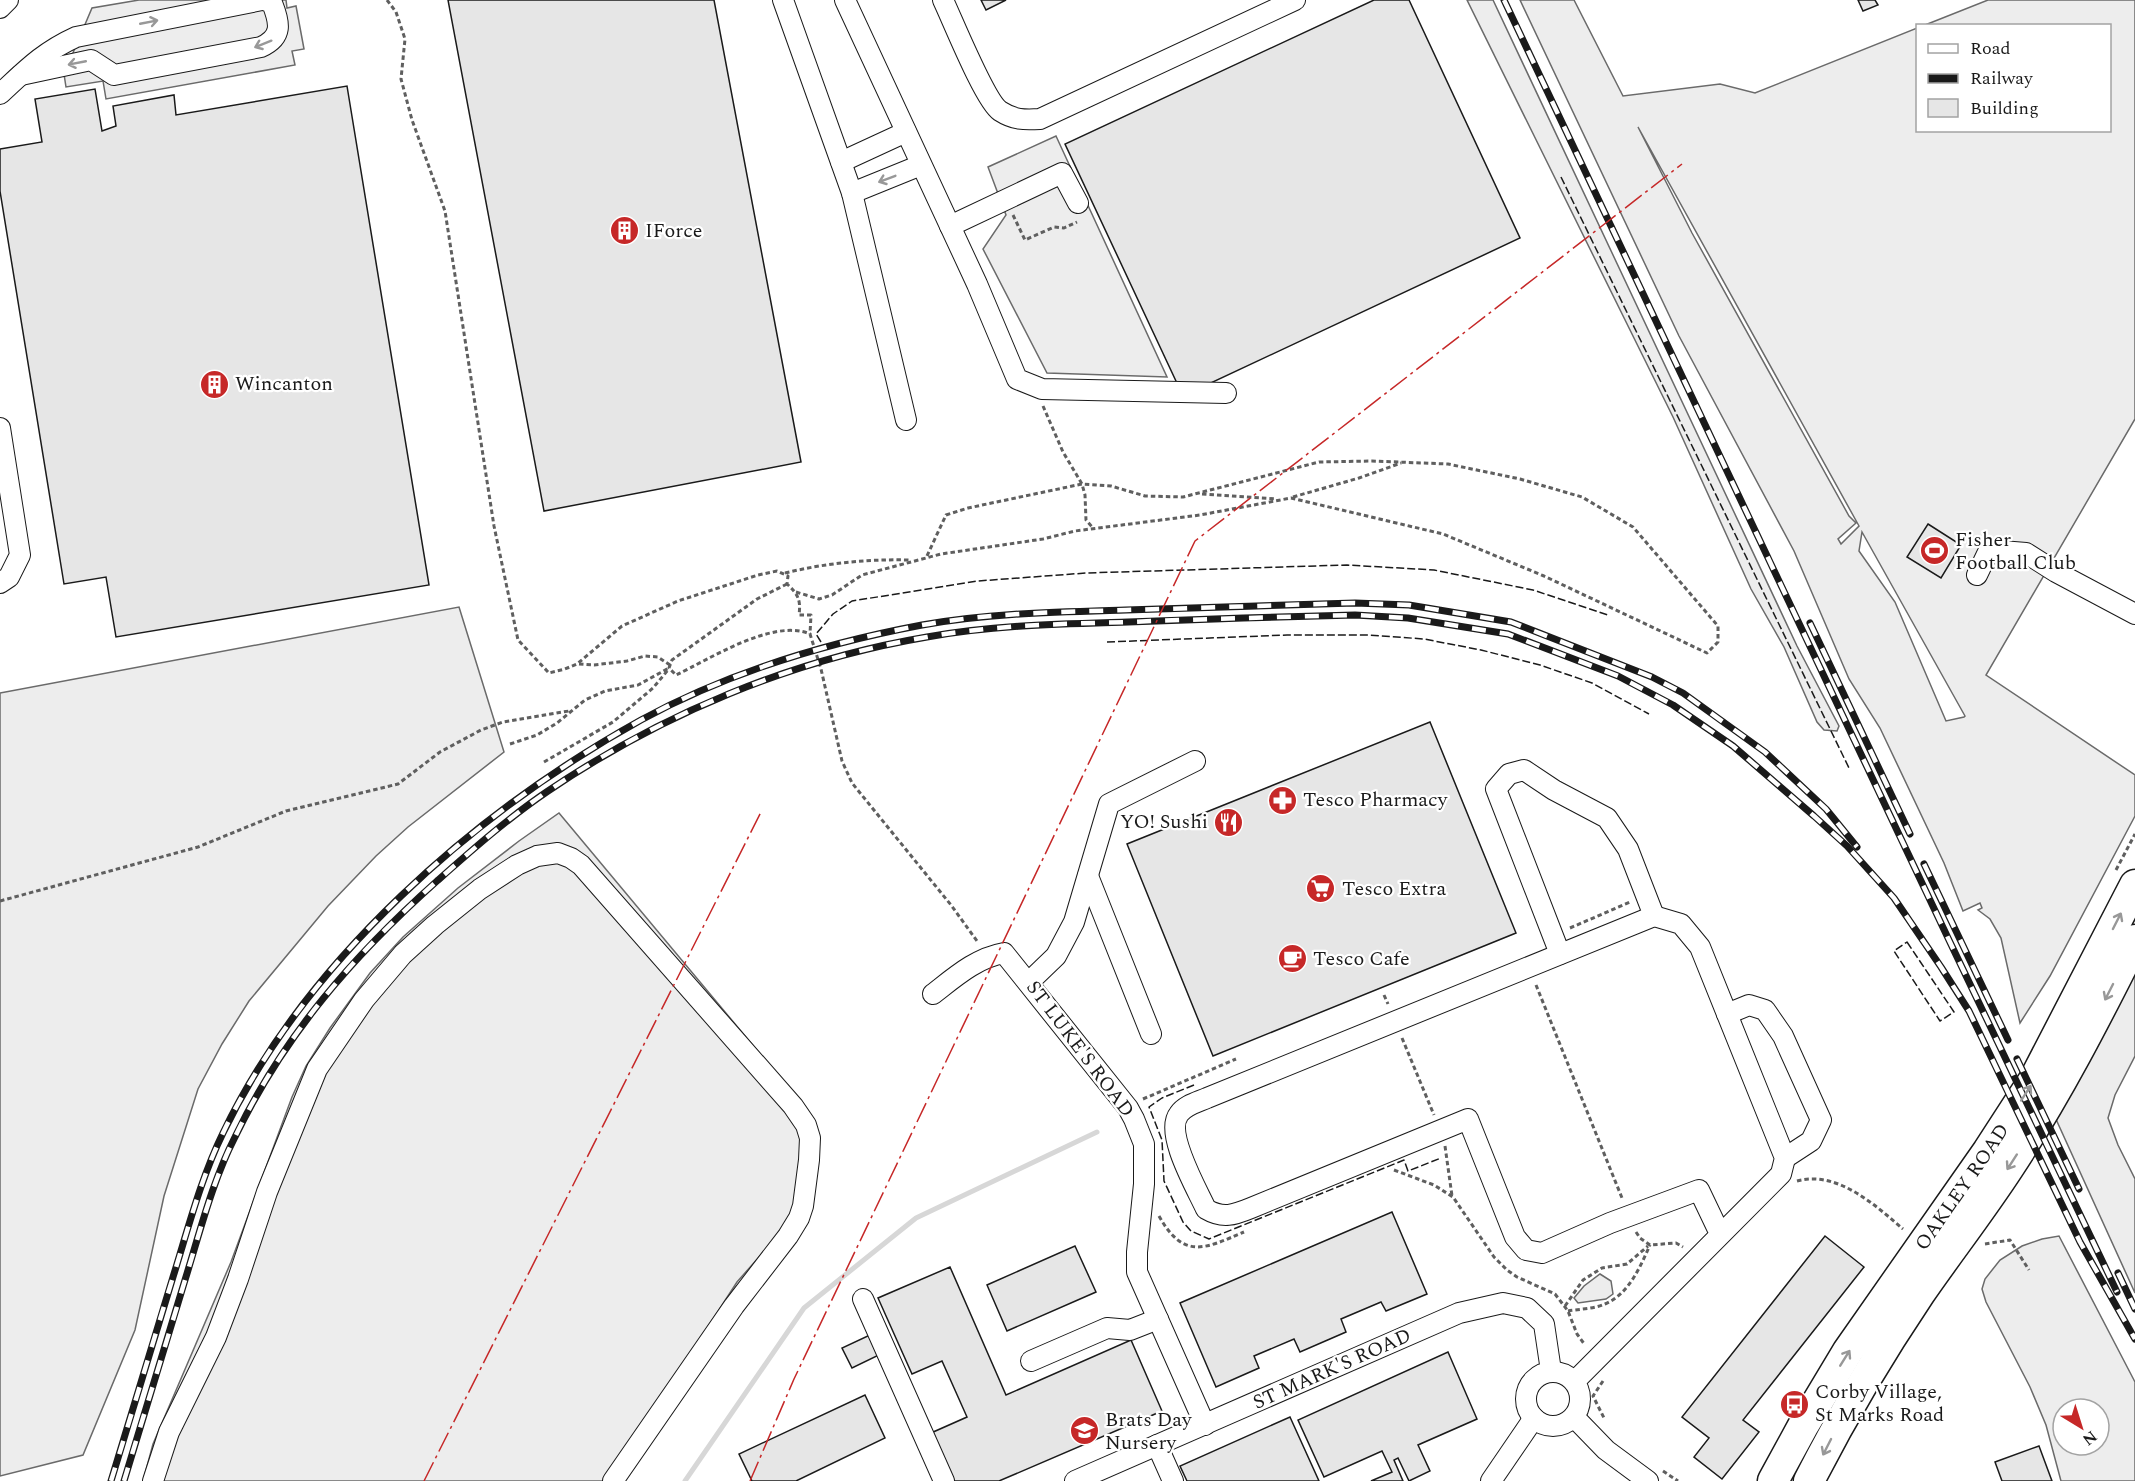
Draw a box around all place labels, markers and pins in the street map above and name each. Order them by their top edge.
building icon: IForce [608,215,640,247]
place label: IForce [645,216,702,246]
building icon: Wincanton [198,368,230,400]
place label: Wincanton [235,369,333,399]
place label: Fisher Football Club [1955,525,2076,578]
sports icon: Fisher Football Club [1918,535,1950,567]
pharmacy icon: Tesco Pharmacy [1266,784,1298,816]
place label: Tesco Pharmacy [1303,785,1449,815]
restaurant icon: YO! Sushi [1213,806,1245,838]
place label: YO! Sushi [1120,807,1208,837]
supermarket icon: Tesco Extra [1305,873,1337,905]
place label: Tesco Extra [1342,874,1447,904]
cafe icon: Tesco Cafe [1276,943,1308,975]
place label: Tesco Cafe [1313,944,1410,974]
place label: Corby Village, St Marks Road [1815,1377,1944,1430]
bus stop icon: Corby Village, St Marks Road [1778,1388,1810,1420]
place label: Brats Day Nursery [1105,1405,1193,1458]
school or university icon: Brats Day Nursery [1068,1415,1100,1447]

